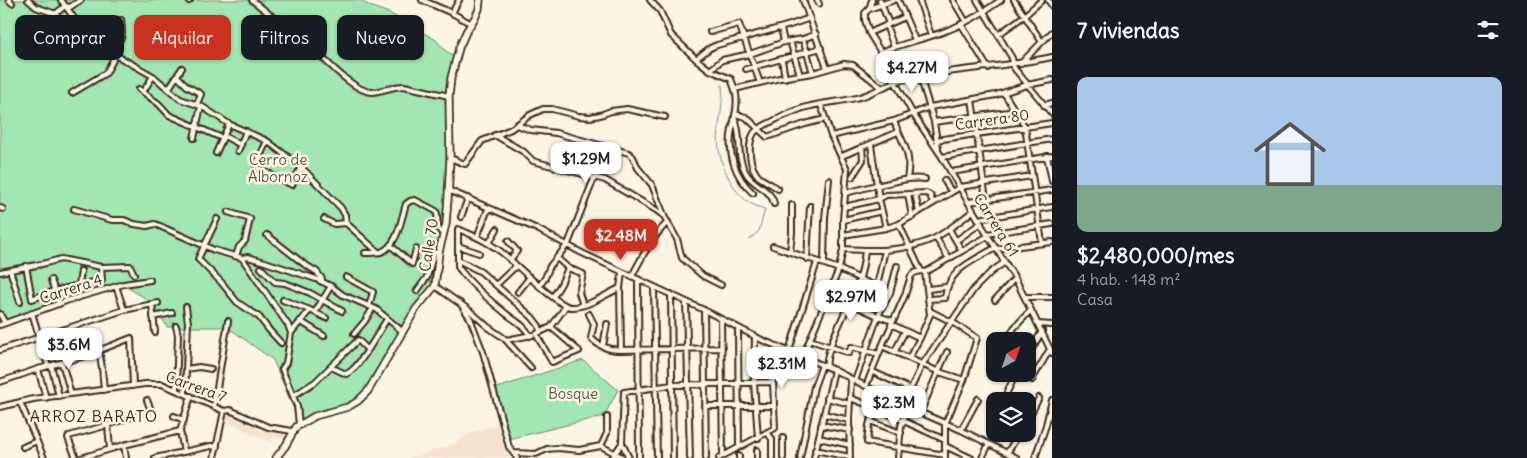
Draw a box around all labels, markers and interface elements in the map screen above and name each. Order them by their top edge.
chip: Comprar [15,15,124,60]
chip: Alquilar [134,15,231,60]
chip: Filtros [241,15,327,60]
chip: Nuevo [337,15,424,60]
icon: filters [1474,16,1502,44]
text: 7 viviendas [1077,17,1179,44]
pin: $4.27M [871,51,953,93]
text: $4.27M [886,57,938,77]
street label: Carrera 80 [954,105,1030,134]
icon: home [1245,109,1335,199]
pin: $1.29M [545,142,627,184]
text: $1.29M [561,148,611,168]
park label: Cerro de Albornoz [248,150,308,186]
street label: Carrera 61 [970,190,1023,260]
street label: Calle 70 [415,217,442,273]
pin: $2.48M [580,218,662,261]
text: $2.48M [595,225,647,245]
text: $2,480,000/mes [1077,242,1234,269]
street label: Carrera 4 [37,269,105,308]
text: 4 hab. · 148 m² [1077,269,1180,289]
pin: $2.97M [810,280,892,322]
text: $2.97M [826,286,876,306]
text: Casa [1077,289,1113,309]
pin: $3.6M [34,328,104,370]
north arrow [986,332,1036,382]
map controls [986,332,1036,442]
text: $3.6M [47,334,91,354]
pin: $2.31M [741,346,823,389]
text: $2.31M [757,353,807,373]
street label: Carrera 7 [163,367,229,406]
park label: Bosque [548,384,598,403]
pin: $2.3M [859,386,929,428]
text: $2.3M [872,392,916,412]
button: layers [986,392,1036,442]
district label: ARROZ BARATO [30,406,158,426]

